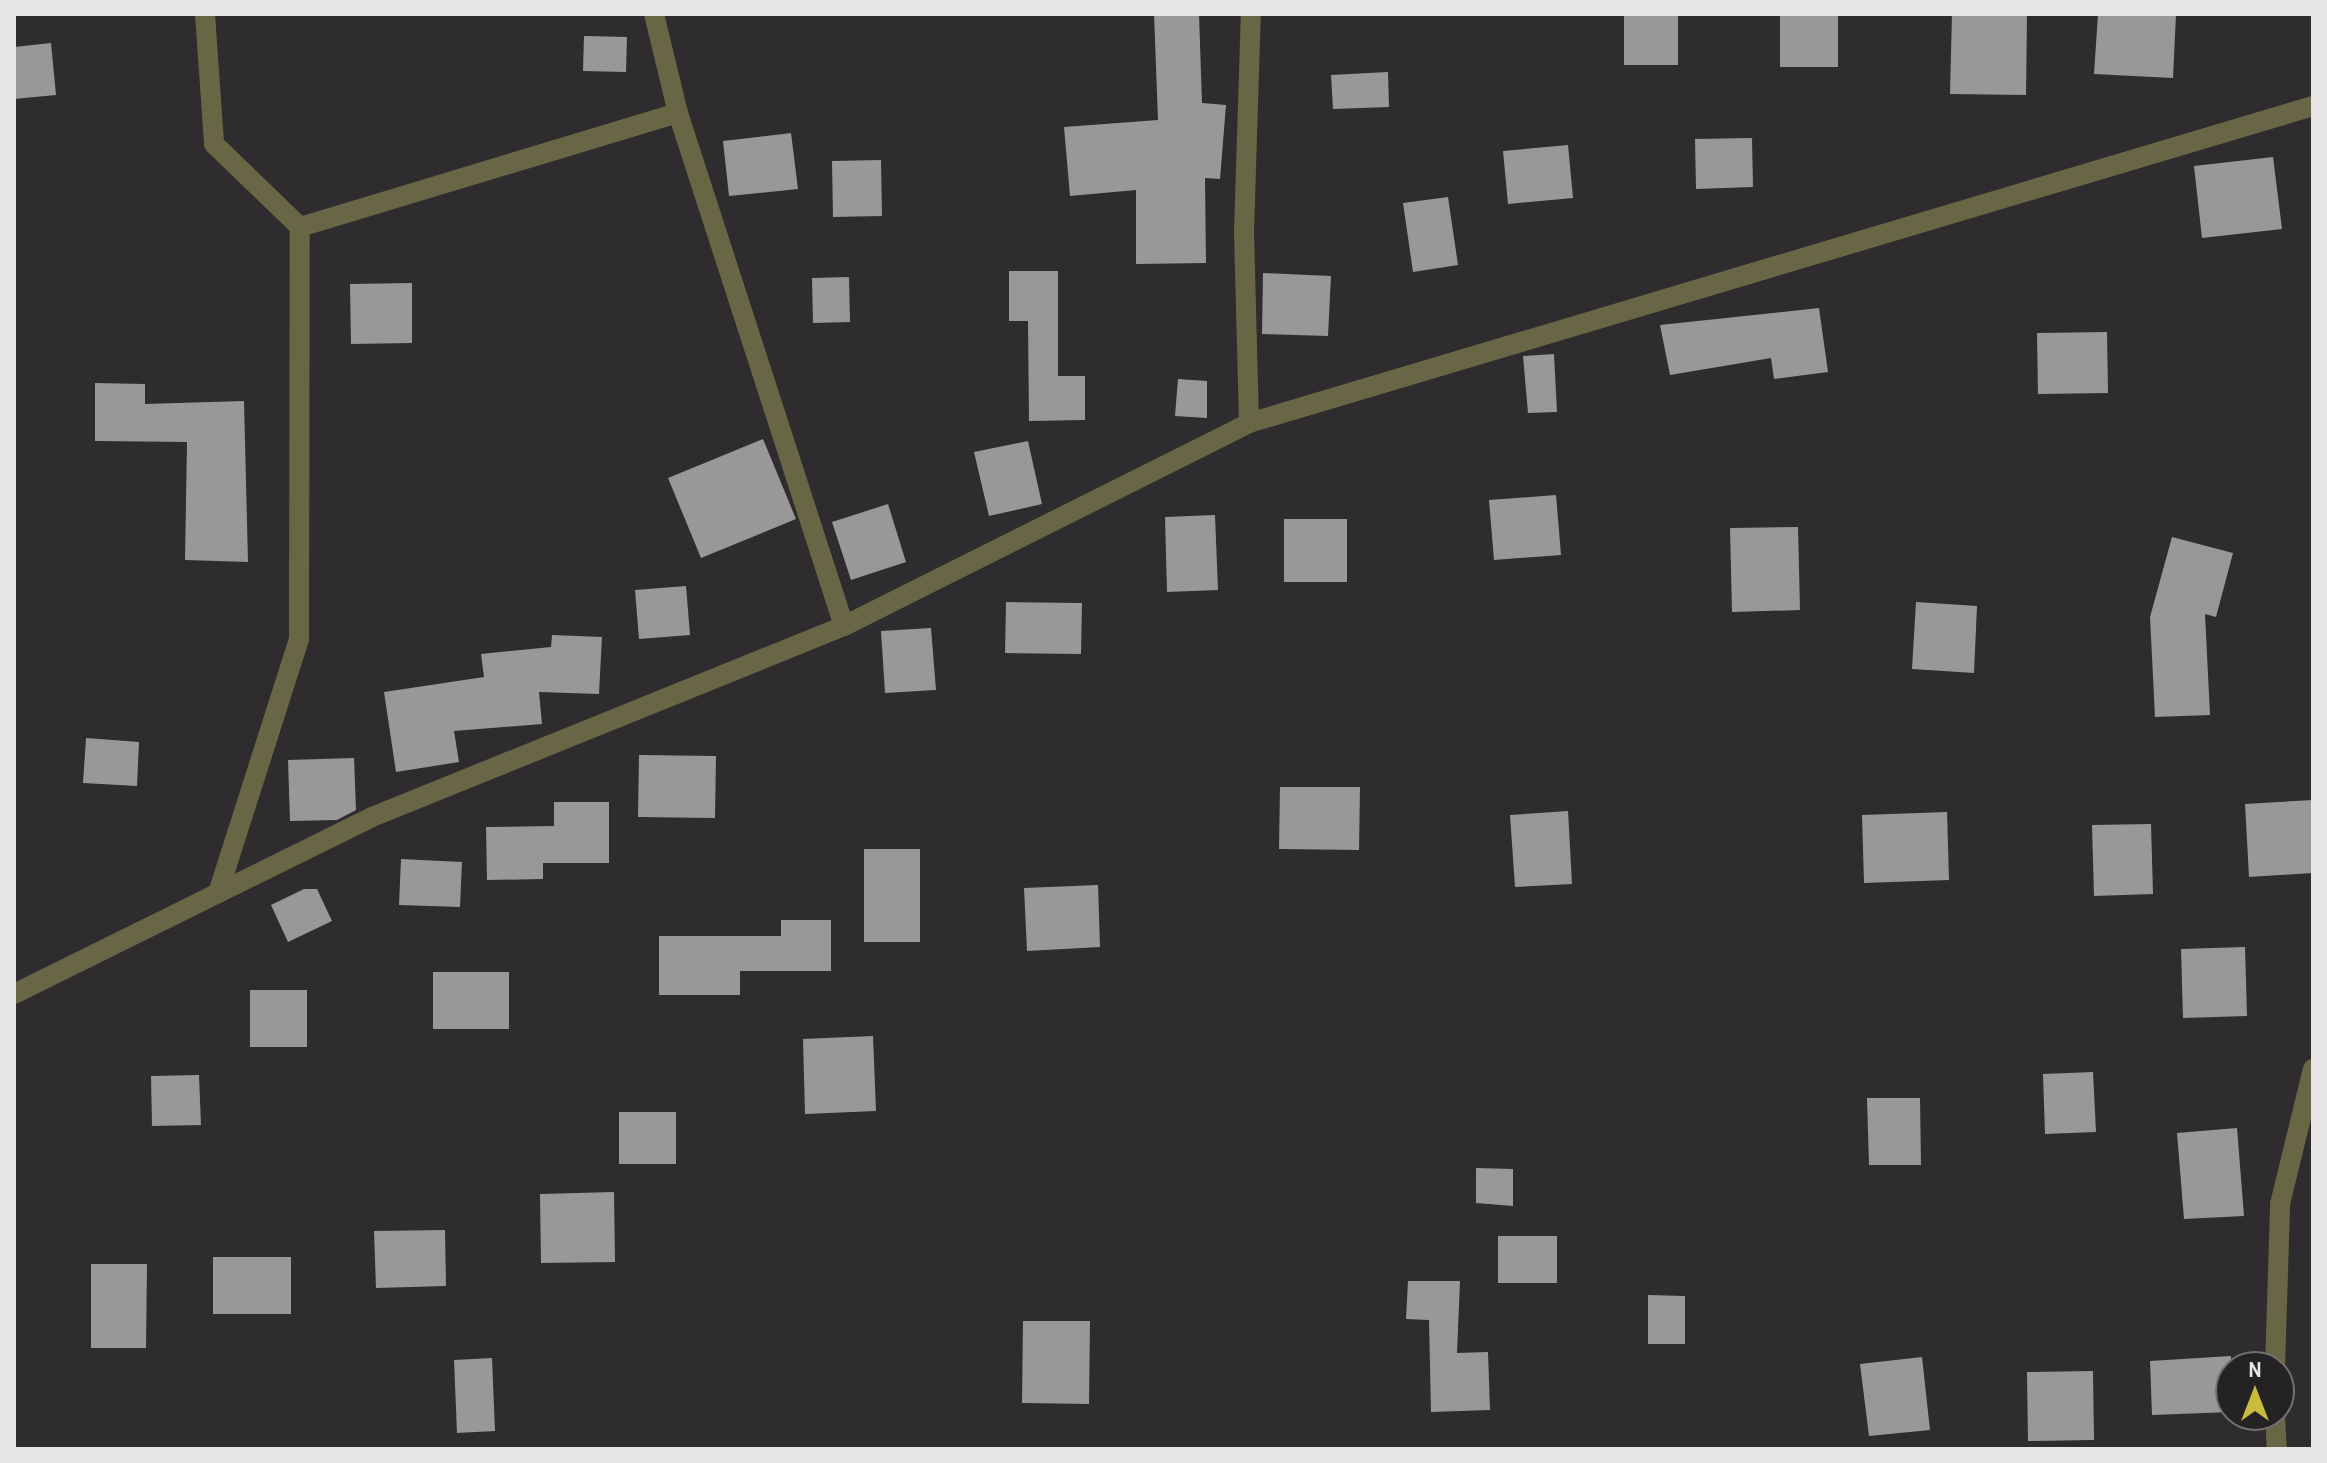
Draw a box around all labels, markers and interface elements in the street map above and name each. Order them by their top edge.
north arrow [2215,1351,2295,1431]
text: N [2248,1354,2262,1384]

